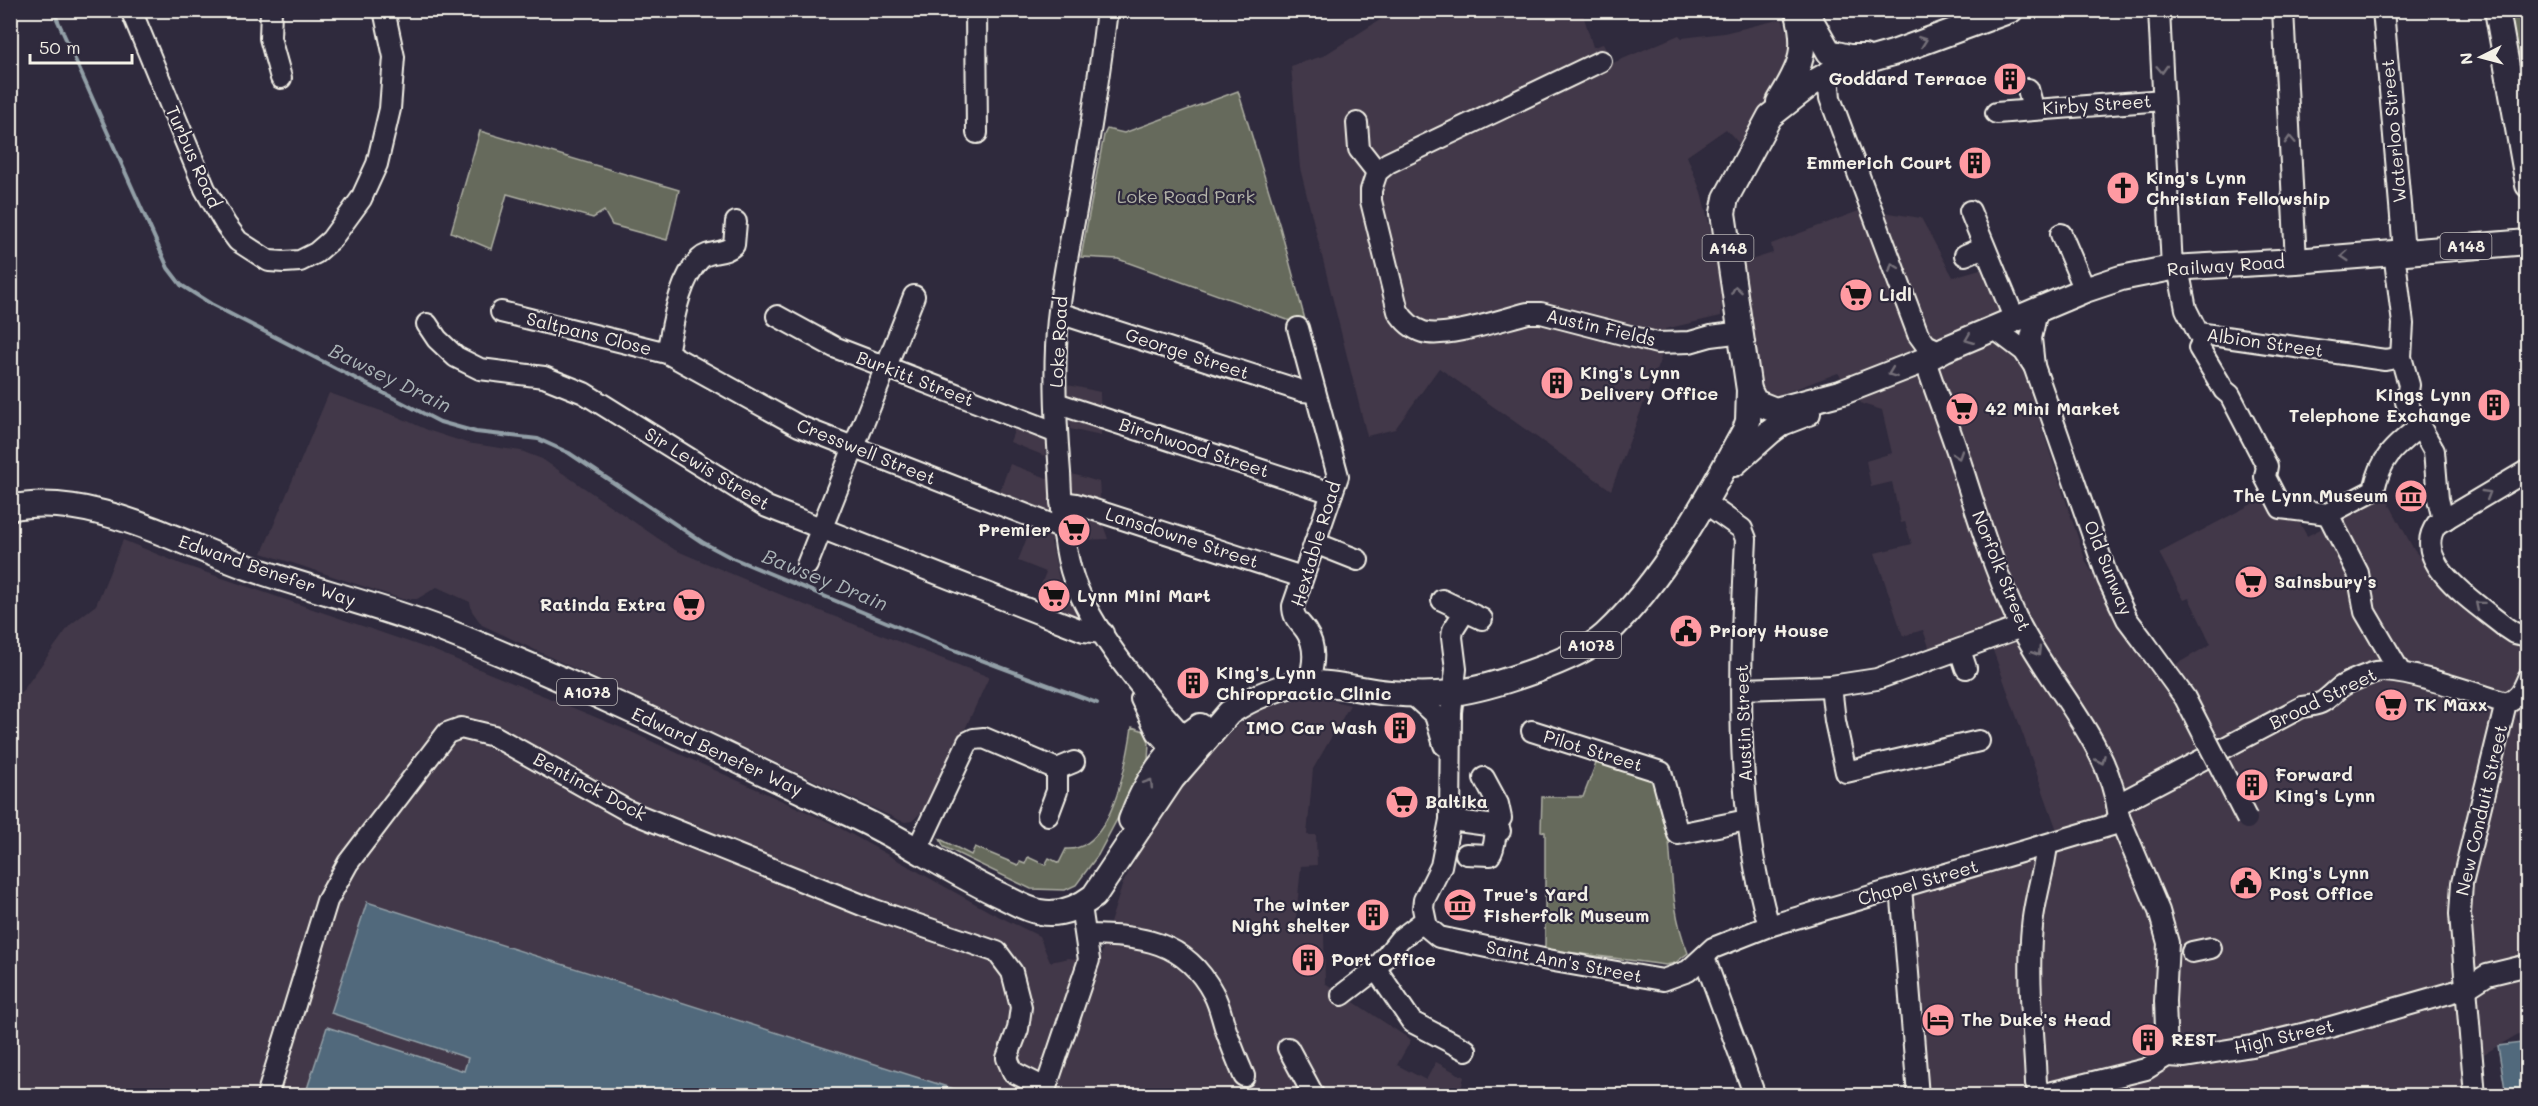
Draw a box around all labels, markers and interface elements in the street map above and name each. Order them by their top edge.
scale bar [30,27,132,65]
north arrow [2451,27,2511,87]
text: 50 m [39,35,81,59]
one-way arrow [1917,36,1928,49]
text: N [2455,51,2477,66]
street label: Waterloo Street [2375,58,2411,204]
building icon: Goddard Terrace [1992,61,2028,97]
one-way arrow [2155,64,2168,73]
place label: Goddard Terrace [1828,66,1987,90]
street label: Kirby Street [2042,88,2152,120]
street label: Turbus Road [161,102,227,212]
one-way arrow [2284,135,2297,144]
building icon: Emmerich Court [1957,145,1993,181]
place label: Emmerich Court [1806,150,1952,174]
place label: King's Lynn Christian Fellowship [2146,165,2330,210]
church icon: King's Lynn Christian Fellowship [2105,170,2141,206]
park label: Loke Road Park [1117,184,1255,208]
road number: A148 [2440,233,2492,259]
road number: A148 [1702,235,1754,261]
street label: Railway Road [2166,249,2286,281]
one-way arrow [2341,250,2350,263]
one-way arrow [1887,262,1900,272]
supermarket icon: Lidl [1838,277,1874,313]
place label: Lidl [1879,282,1912,306]
one-way arrow [1730,285,1742,295]
street label: Loke Road [1044,296,1072,388]
street label: Austin Fields [1544,303,1658,351]
street label: Saltpans Close [524,306,655,360]
street label: George Street [1122,322,1252,384]
street label: Albion Street [2205,322,2325,362]
one-way arrow [1964,332,1975,344]
water label: Bawsey Drain [325,336,456,418]
street label: Burkitt Street [853,345,978,411]
place label: King's Lynn Delivery Office [1580,360,1719,405]
building icon: King's Lynn Delivery Office [1539,365,1575,401]
one-way arrow [1887,366,1898,378]
place label: Kings Lynn Telephone Exchange [2289,382,2471,427]
building icon: Kings Lynn Telephone Exchange [2476,387,2512,423]
supermarket icon: 42 Mini Market [1944,391,1980,427]
place label: 42 Mini Market [1985,396,2120,420]
street label: Birchwood Street [1116,411,1272,483]
street label: Cresswell Street [793,412,939,490]
street label: Sir Lewis Street [640,421,775,515]
one-way arrow [1951,449,1963,460]
street label: Hextable Road [1285,478,1346,609]
museum icon: The Lynn Museum [2393,478,2429,514]
place label: The Lynn Museum [2233,483,2388,507]
one-way arrow [2481,490,2491,502]
street label: Lansdowne Street [1103,501,1262,573]
street label: Norfolk Street [1967,507,2037,634]
supermarket icon: Premier [1056,512,1092,548]
place label: Premier [978,517,1051,541]
street label: Old Sunway [2079,517,2139,619]
street label: Edward Benefer Way [176,528,359,612]
water label: Bawsey Drain [759,542,892,616]
supermarket icon: Sainsbury's [2233,564,2269,600]
place label: Sainsbury's [2274,569,2377,593]
supermarket icon: Lynn Mini Mart [1036,578,1072,614]
place label: Lynn Mini Mart [1077,583,1211,607]
supermarket icon: Ratinda Extra [671,587,707,623]
place label: Ratinda Extra [540,592,666,616]
one-way arrow [2475,602,2486,613]
public building icon: Priory House [1668,613,1704,649]
place label: Priory House [1709,618,1829,642]
road number: A1078 [1561,632,1621,658]
one-way arrow [2030,646,2042,656]
place label: King's Lynn Chiropractic Clinic [1216,660,1392,705]
street label: Broad Street [2265,662,2380,734]
street label: Austin Street [1729,664,1757,782]
building icon: King's Lynn Chiropractic Clinic [1175,665,1211,701]
road number: A1078 [557,679,617,705]
supermarket icon: TK Maxx [2373,687,2409,723]
place label: TK Maxx [2414,692,2488,716]
street label: Edward Benefer Way [628,701,807,801]
building icon: IMO Car Wash [1382,710,1418,746]
place label: IMO Car Wash [1246,715,1377,739]
street label: New Conduit Street [2450,722,2512,898]
street label: Pilot Street [1541,724,1646,777]
street label: Bentinck Dock [530,746,651,826]
one-way arrow [2094,754,2106,765]
place label: Forward King's Lynn [2275,762,2375,807]
building icon: Forward King's Lynn [2234,767,2270,803]
one-way arrow [1142,779,1153,790]
supermarket icon: Baltika [1384,784,1420,820]
place label: Baltika [1425,789,1488,813]
street label: Chapel Street [1855,853,1981,911]
place label: King's Lynn Post Office [2269,860,2374,905]
public building icon: King's Lynn Post Office [2228,865,2264,901]
place label: True's Yard Fisherfolk Museum [1483,882,1649,927]
museum icon: True's Yard Fisherfolk Museum [1442,887,1478,923]
place label: The winter Night shelter [1231,892,1350,937]
building icon: The winter Night shelter [1355,897,1391,933]
street label: Saint Ann's Street [1484,934,1644,988]
building icon: Port Office [1290,942,1326,978]
place label: Port Office [1331,947,1436,971]
hotel icon: The Duke's Head [1920,1002,1956,1038]
place label: The Duke's Head [1961,1007,2111,1031]
street label: High Street [2231,1013,2336,1059]
building icon: REST [2130,1022,2166,1058]
place label: REST [2171,1027,2217,1051]

